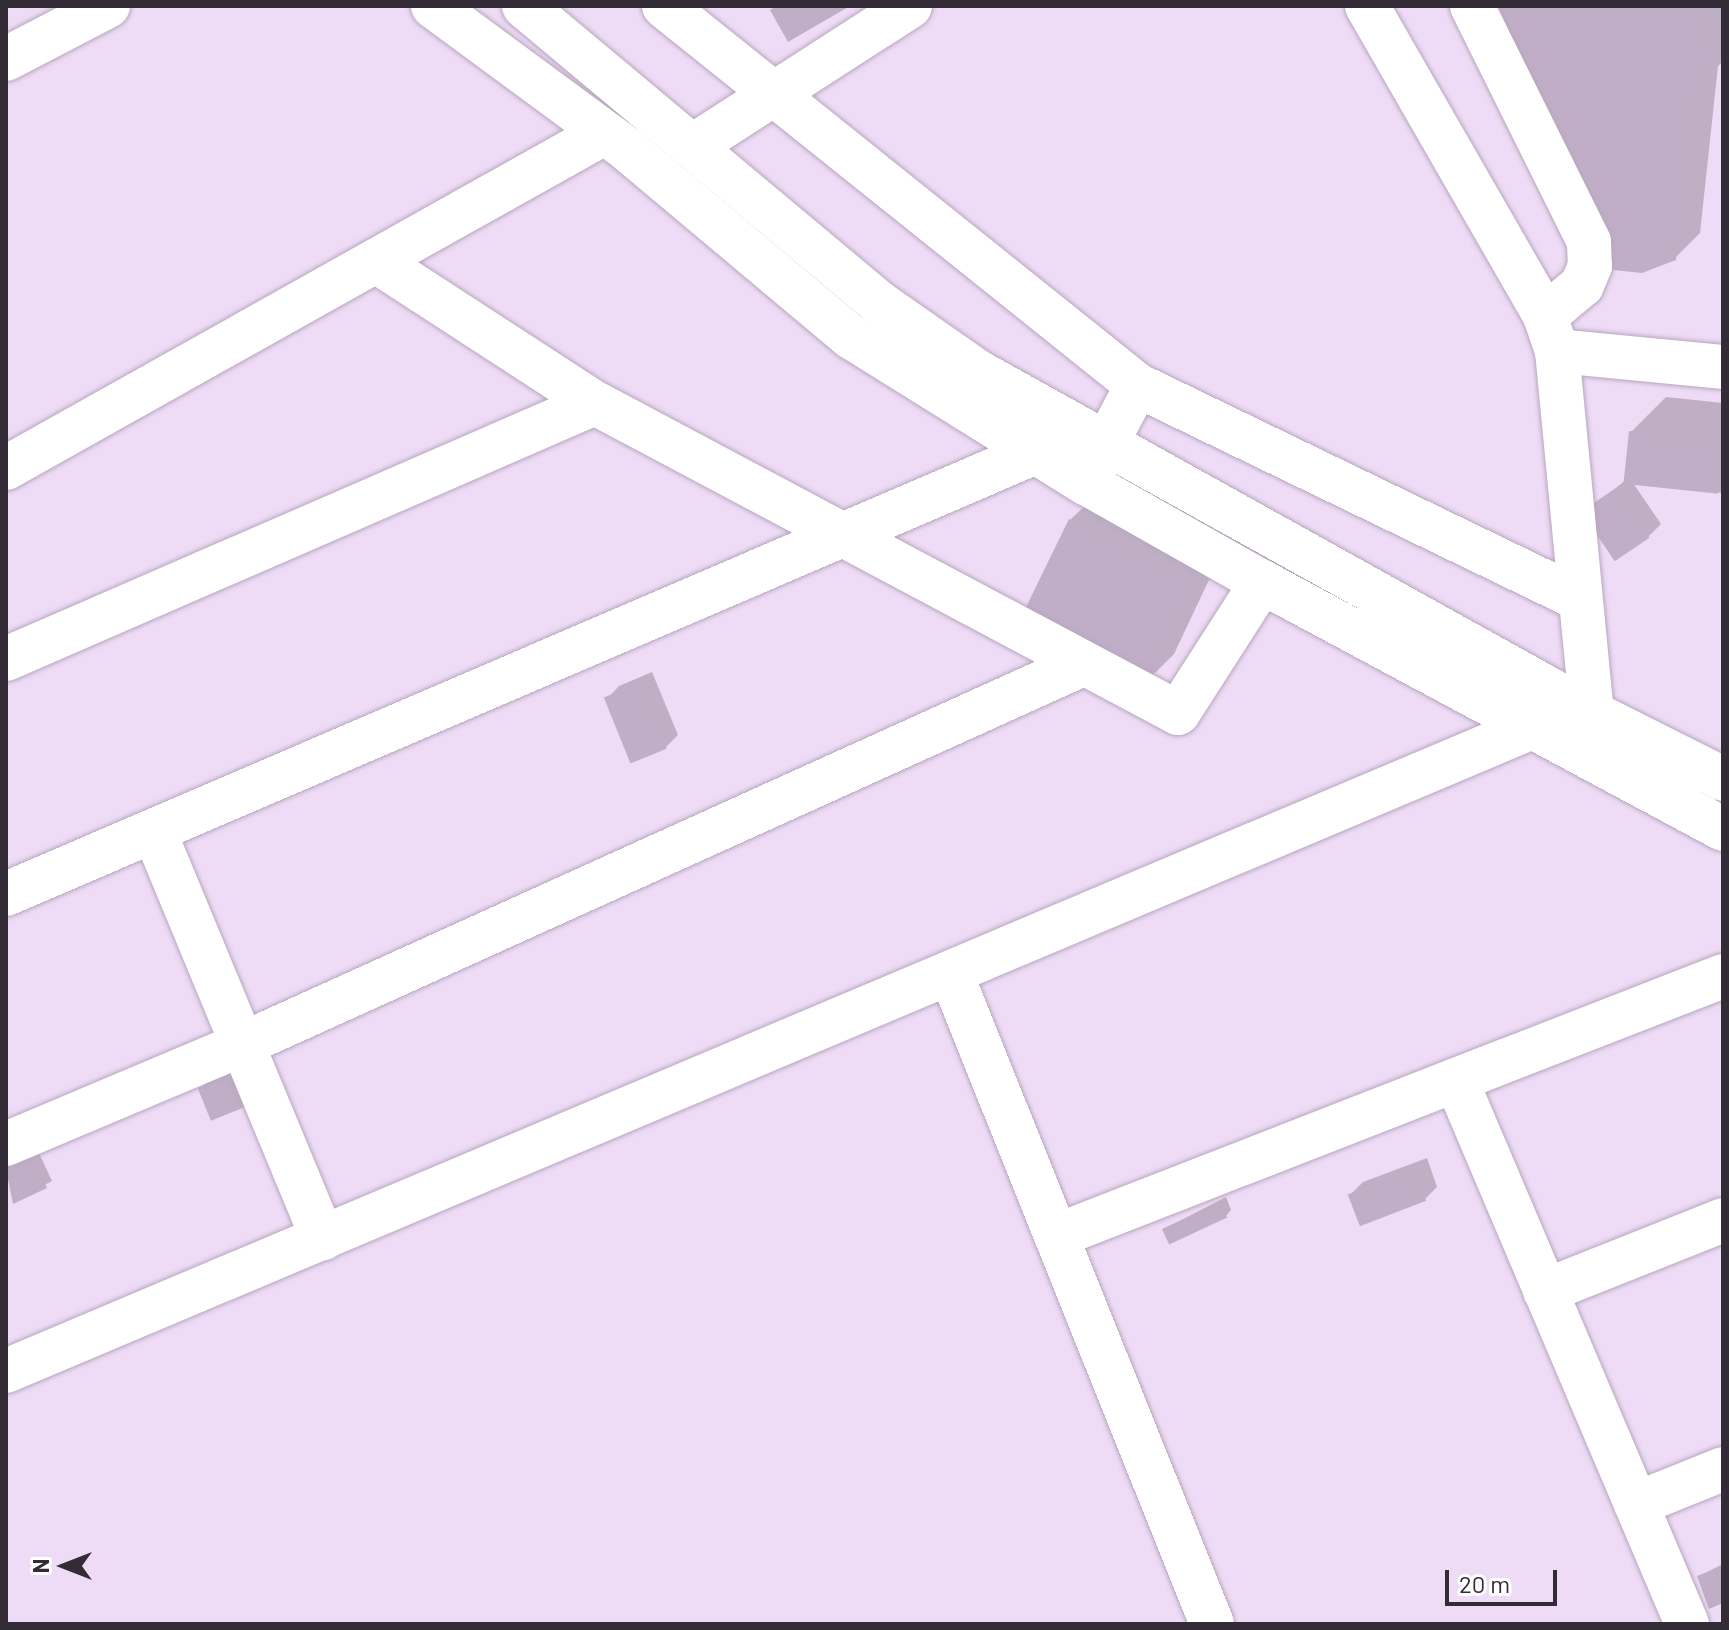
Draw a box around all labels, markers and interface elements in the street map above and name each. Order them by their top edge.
north arrow [24,1526,104,1606]
scale bar [1449,1554,1561,1604]
text: N [27,1559,53,1573]
text: 20 m [1459,1569,1510,1598]

